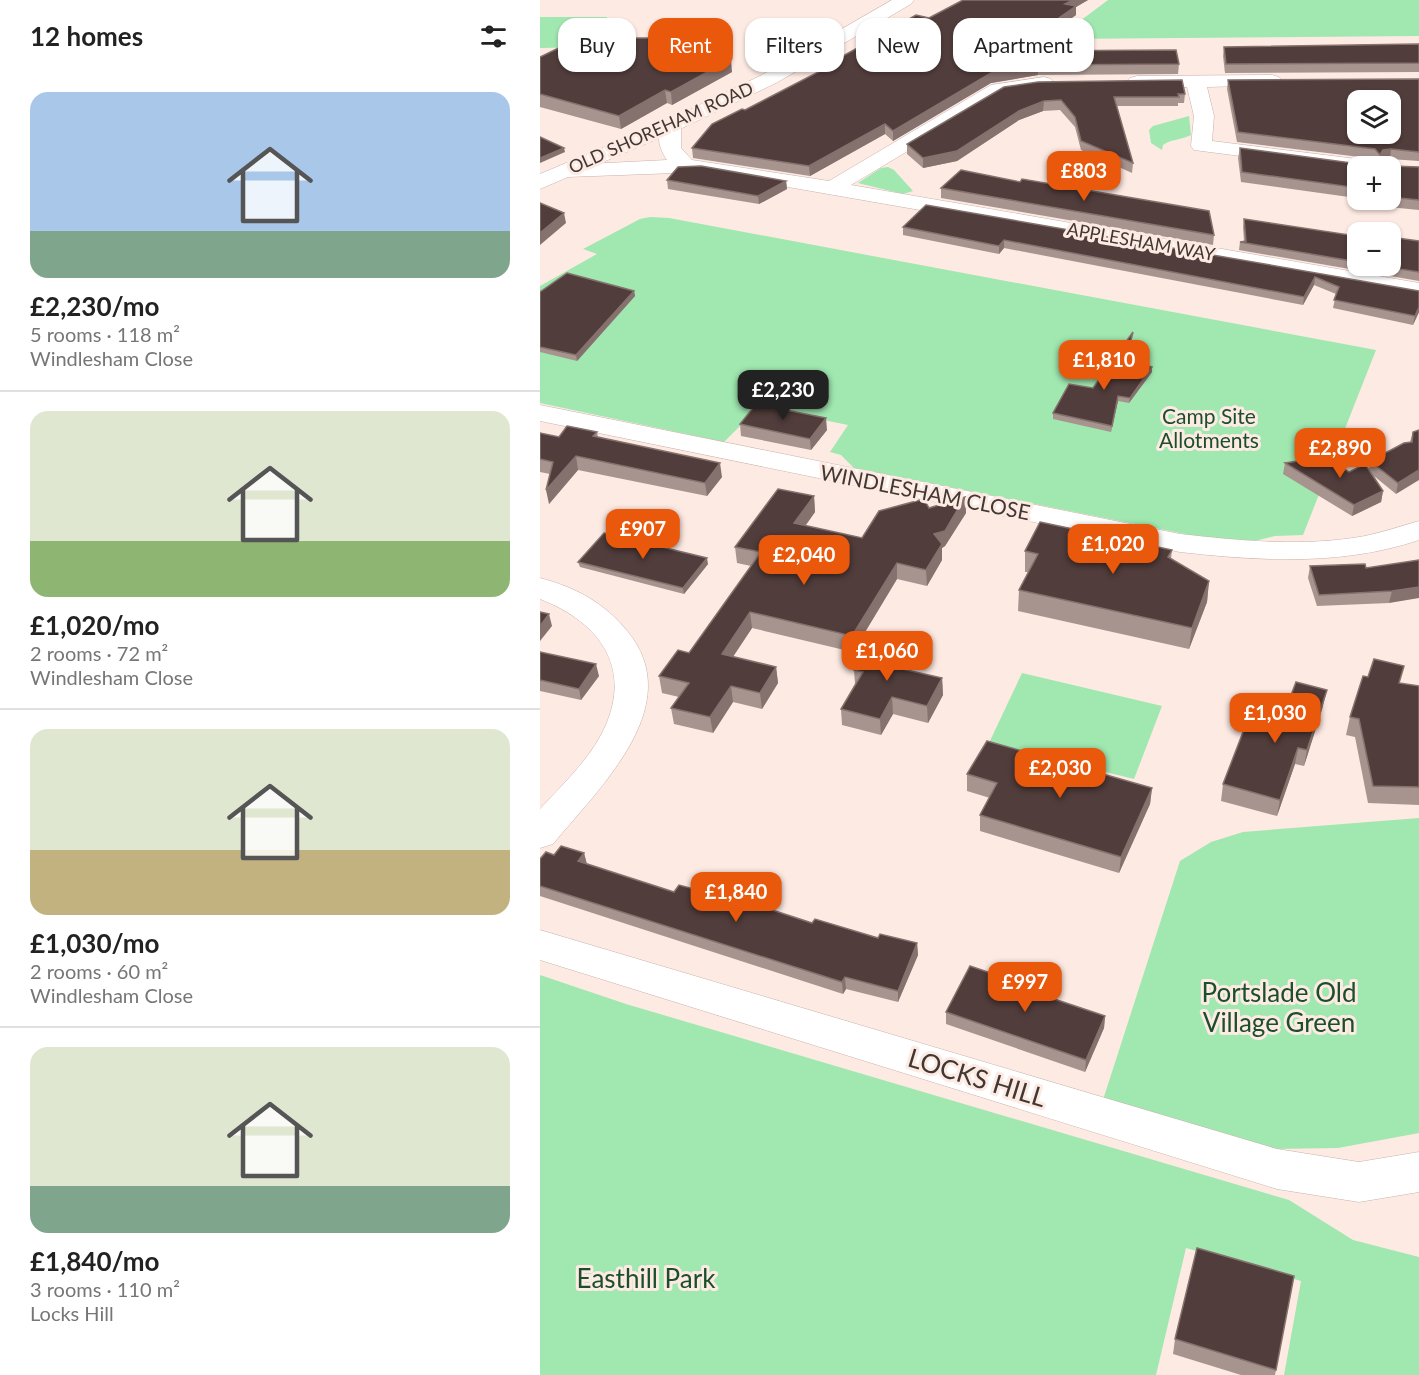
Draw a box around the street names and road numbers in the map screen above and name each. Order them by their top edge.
street label: OLD SHOREHAM ROAD [565,76,756,178]
street label: APPLESHAM WAY [1065,217,1218,265]
street label: WINDLESHAM CLOSE [818,459,1032,524]
street label: LOCKS HILL [904,1041,1050,1113]

